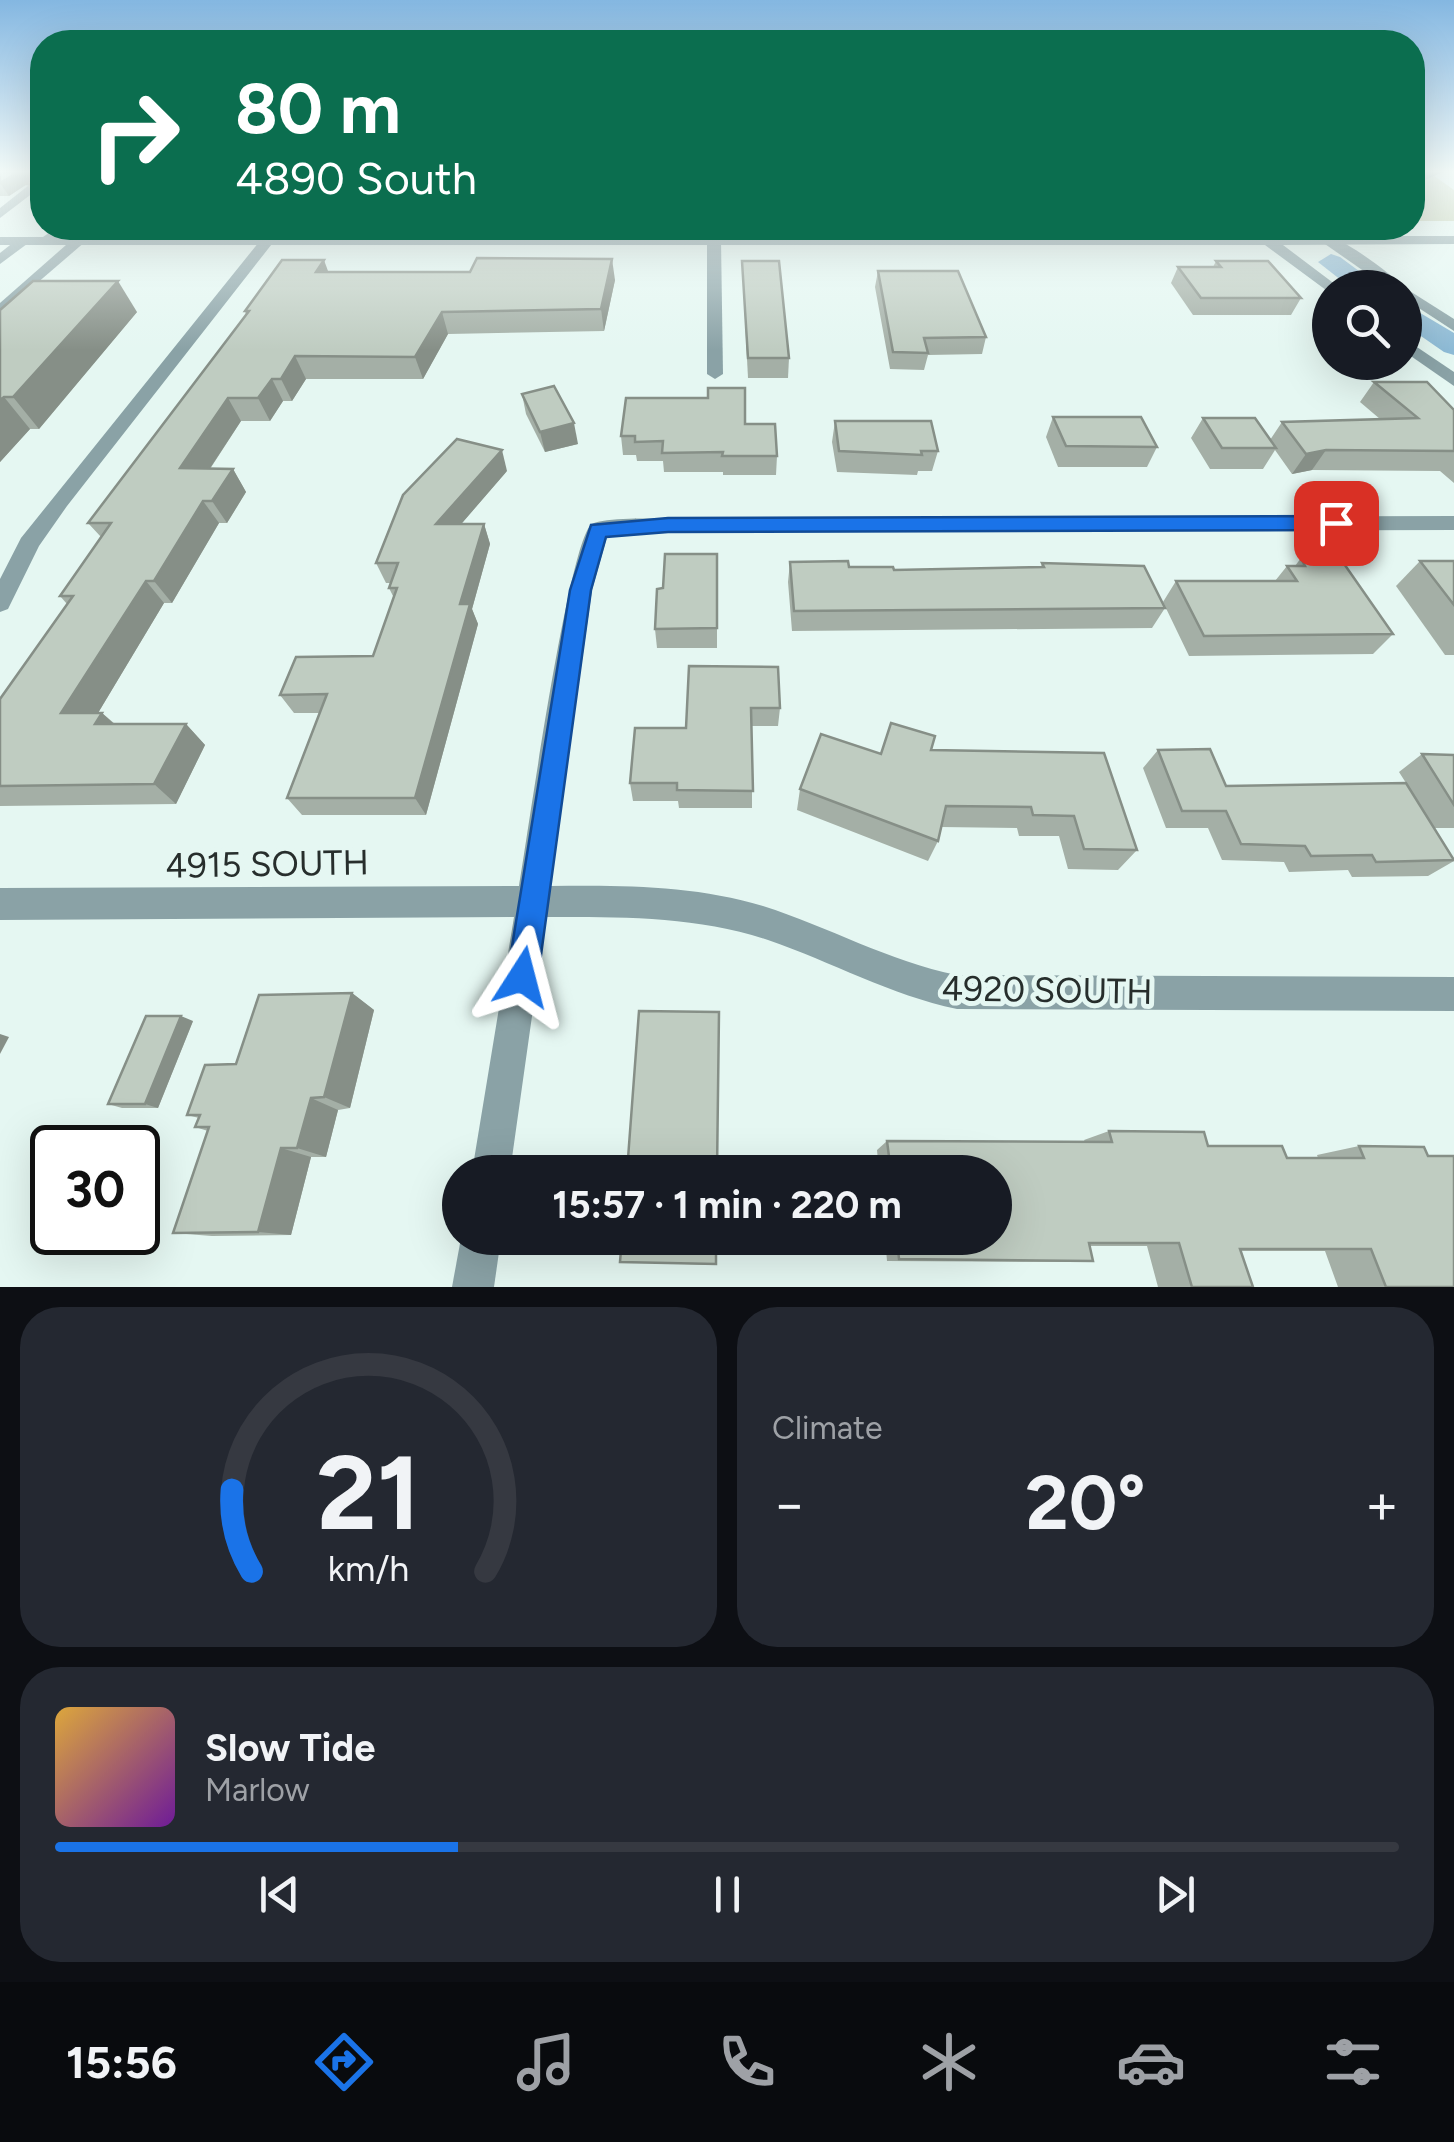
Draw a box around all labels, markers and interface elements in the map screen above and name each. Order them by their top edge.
text: 80 m [235,66,401,151]
icon: right [70,70,200,200]
text: 4890 South [235,151,477,205]
map controls [1312,270,1422,380]
button: search [1312,270,1422,380]
pin [1294,481,1379,566]
icon: arrive [1309,496,1364,551]
street label: 4915 SOUTH [165,841,369,887]
position arrow [470,925,574,1029]
street label: 4920 SOUTH [941,967,1153,1013]
speed limit sign: 30 [30,1125,160,1255]
text: 15:57 · 1 min · 220 m [552,1182,902,1228]
text: Climate [772,1409,883,1447]
text: 21 [316,1430,421,1555]
text: 20° [1025,1458,1146,1548]
text: − [772,1471,806,1537]
text: + [1365,1471,1399,1537]
text: km/h [328,1547,409,1590]
text: Slow Tide [205,1725,375,1771]
text: Marlow [205,1771,309,1809]
icon: previous [252,1867,307,1922]
icon: pause [700,1867,755,1922]
icon: next [1148,1867,1203,1922]
icon: directions [309,2027,379,2097]
icon: music [511,2027,581,2097]
icon: phone [712,2027,782,2097]
icon: climate [914,2027,984,2097]
icon: car [1116,2027,1186,2097]
icon: filters [1318,2027,1388,2097]
text: 15:56 [66,2035,177,2089]

